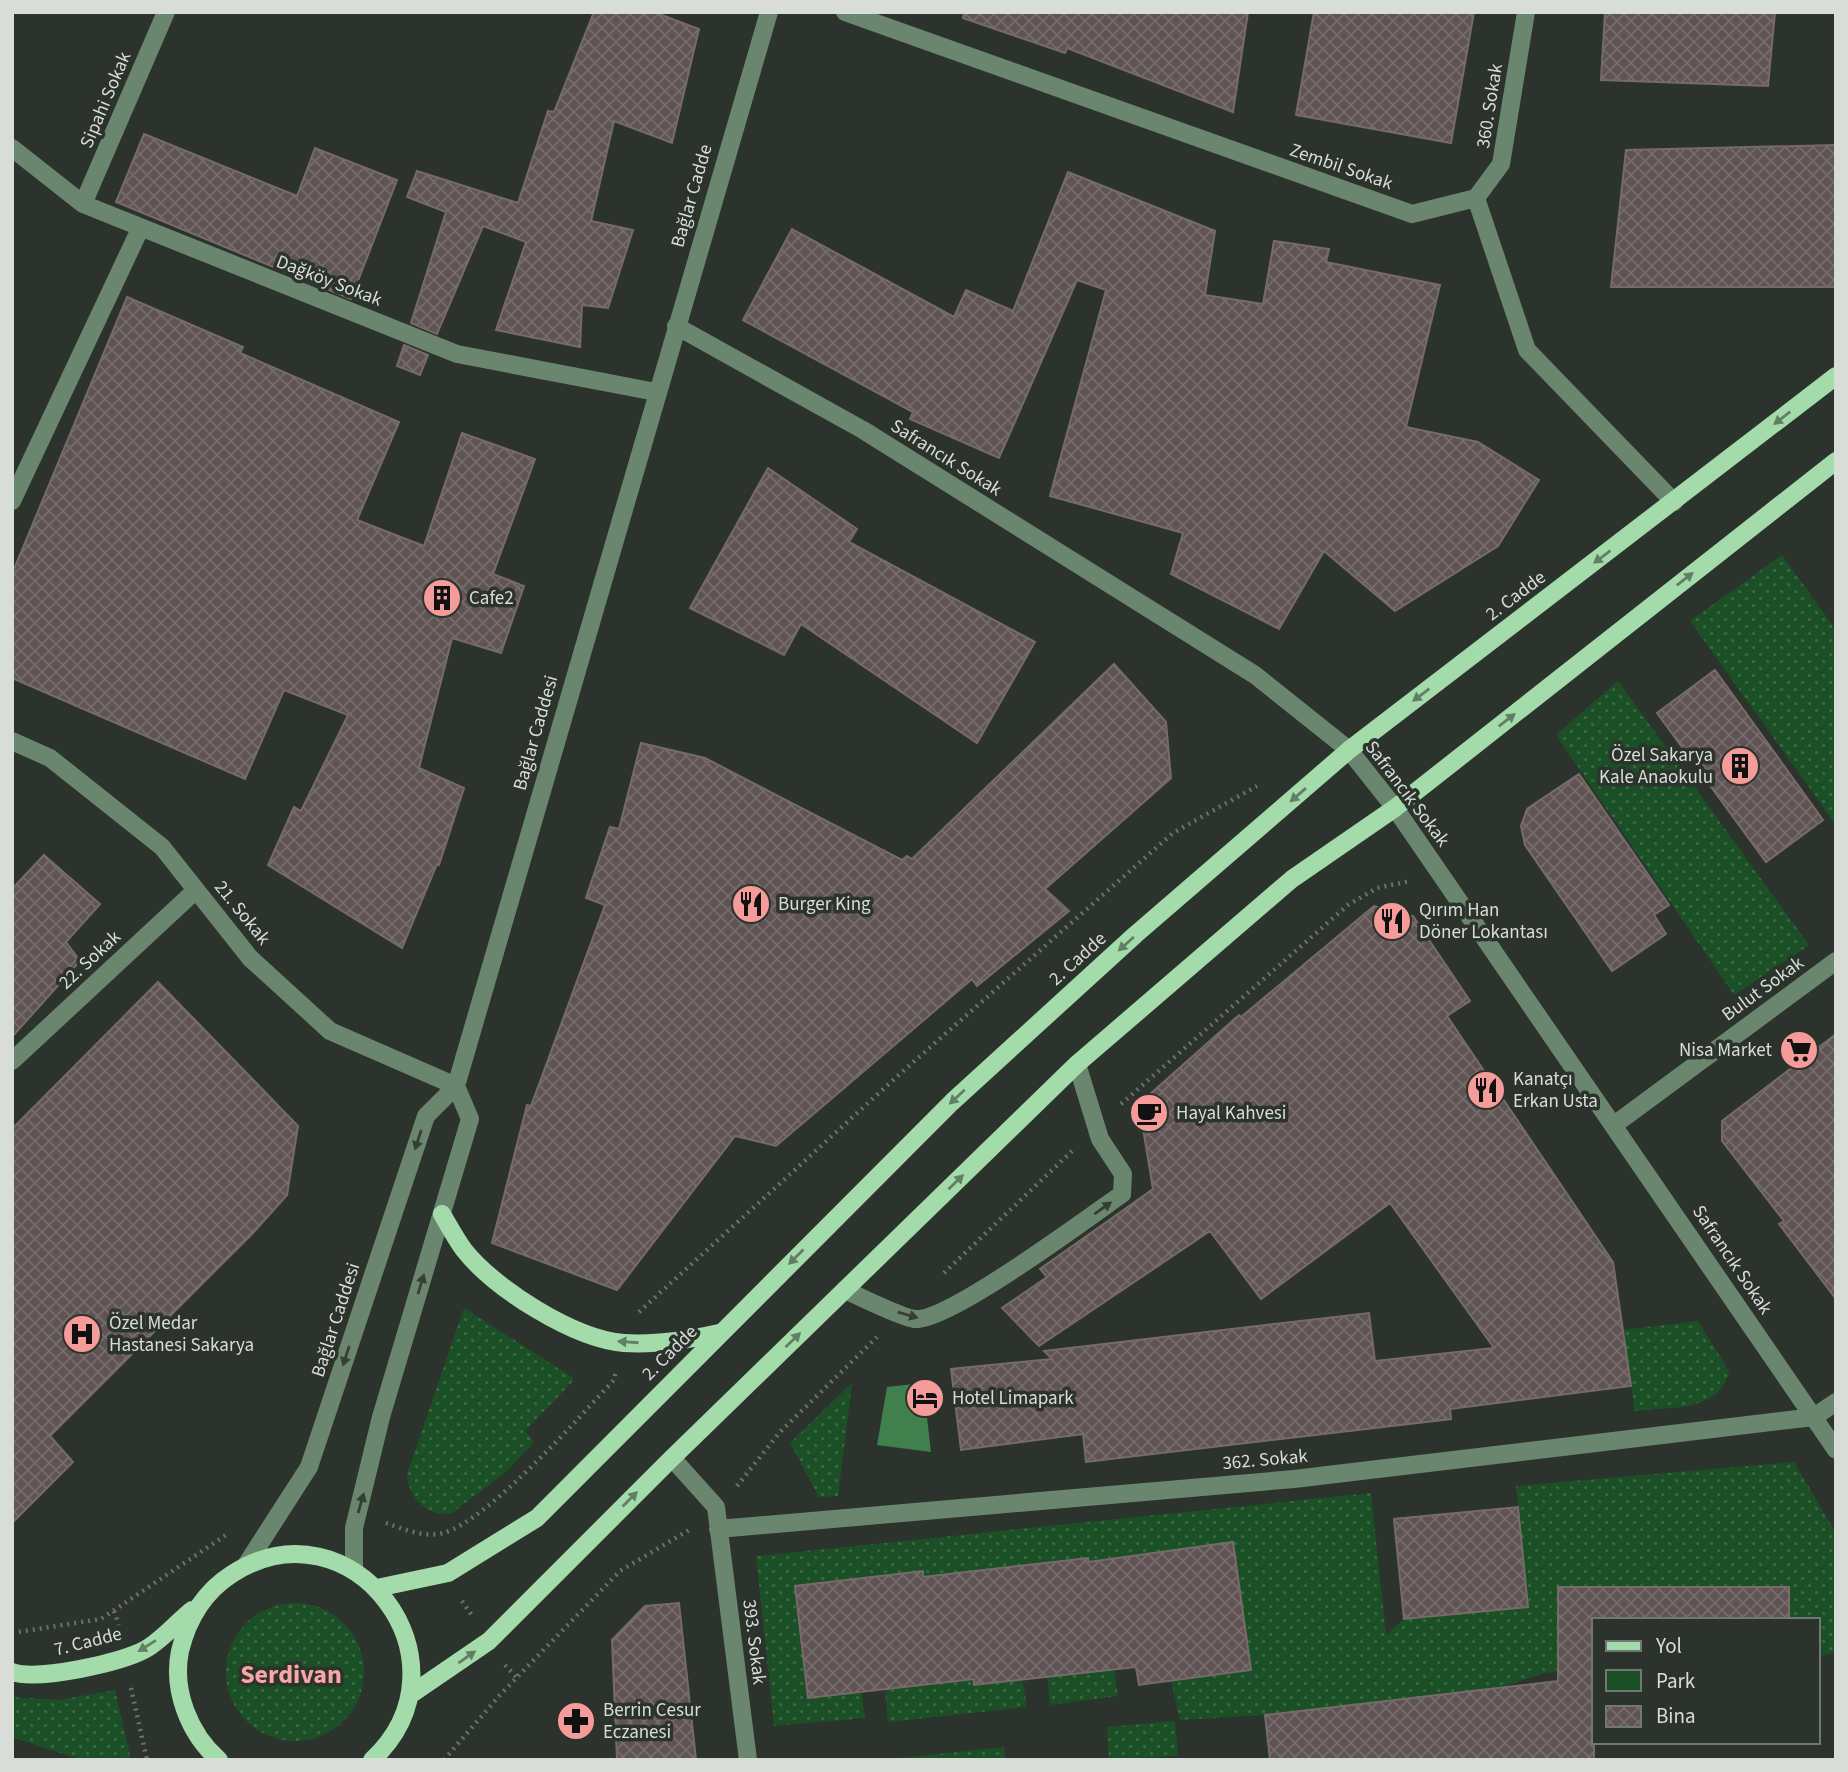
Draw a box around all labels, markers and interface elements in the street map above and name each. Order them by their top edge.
street label: Sipahi Sokak [74,47,139,152]
street label: 360. Sokak [1470,61,1510,150]
street label: Zembil Sokak [1286,137,1397,197]
street label: Bağlar Cadde [664,141,720,251]
street label: Dağköy Sokak [272,248,386,314]
one-way arrow [1773,410,1791,424]
street label: Safrancık Sokak [885,413,1007,503]
one-way arrow [1593,550,1611,564]
street label: 2. Cadde [1480,564,1552,628]
one-way arrow [1676,572,1694,587]
building icon: Cafe2 [421,577,463,619]
place label: Cafe2 [469,585,514,612]
street label: Bağlar Caddesi [507,672,565,794]
one-way arrow [1412,688,1430,702]
one-way arrow [1497,713,1515,728]
street label: Safrancık Sokak [1358,735,1456,853]
place label: Özel Sakarya Kale Anaokulu [1599,742,1713,791]
building icon: Özel Sakarya Kale Anaokulu [1719,745,1761,787]
one-way arrow [1290,787,1307,802]
street label: 21. Sokak [208,875,277,952]
restaurant icon: Burger King [730,883,772,925]
place label: Burger King [778,891,871,918]
place label: Qırım Han Döner Lokantası [1419,897,1548,946]
restaurant icon: Qırım Han Döner Lokantası [1371,900,1413,942]
street label: 22. Sokak [53,924,127,996]
street label: 2. Cadde [1043,926,1113,992]
one-way arrow [1118,935,1135,951]
street label: Bulut Sokak [1716,950,1810,1028]
supermarket icon: Nisa Market [1778,1029,1820,1071]
place label: Nisa Market [1679,1037,1773,1064]
place label: Kanatçı Erkan Usta [1513,1066,1598,1115]
restaurant icon: Kanatçı Erkan Usta [1465,1069,1507,1111]
one-way arrow [949,1088,966,1104]
cafe icon: Hayal Kahvesi [1128,1092,1170,1134]
place label: Hayal Kahvesi [1176,1100,1286,1127]
one-way arrow [412,1130,422,1151]
one-way arrow [947,1174,964,1190]
street label: Safrancık Sokak [1685,1200,1779,1321]
one-way arrow [1093,1202,1112,1215]
one-way arrow [788,1249,804,1265]
street label: Bağlar Caddesi [305,1259,367,1381]
one-way arrow [416,1273,426,1294]
place label: Özel Medar Hastanesi Sakarya [109,1310,254,1359]
one-way arrow [898,1310,919,1320]
hospital icon: Özel Medar Hastanesi Sakarya [61,1313,103,1355]
street label: 2. Cadde [636,1319,704,1387]
one-way arrow [784,1333,801,1349]
one-way arrow [617,1336,639,1347]
one-way arrow [340,1346,351,1367]
hotel icon: Hotel Limapark [904,1377,946,1419]
place label: Hotel Limapark [952,1385,1074,1412]
street label: 362. Sokak [1221,1443,1309,1477]
one-way arrow [622,1491,639,1508]
one-way arrow [357,1493,367,1514]
street label: 393. Sokak [735,1598,773,1687]
legend [1592,1618,1820,1744]
street label: 7. Cadde [51,1621,125,1663]
text: Yol [1655,1631,1682,1661]
one-way arrow [137,1639,157,1652]
one-way arrow [458,1650,476,1664]
district label: Serdivan [240,1656,342,1693]
text: Park [1656,1666,1696,1696]
place label: Berrin Cesur Eczanesi [603,1697,701,1746]
pharmacy icon: Berrin Cesur Eczanesi [555,1700,597,1742]
text: Bina [1656,1701,1696,1731]

